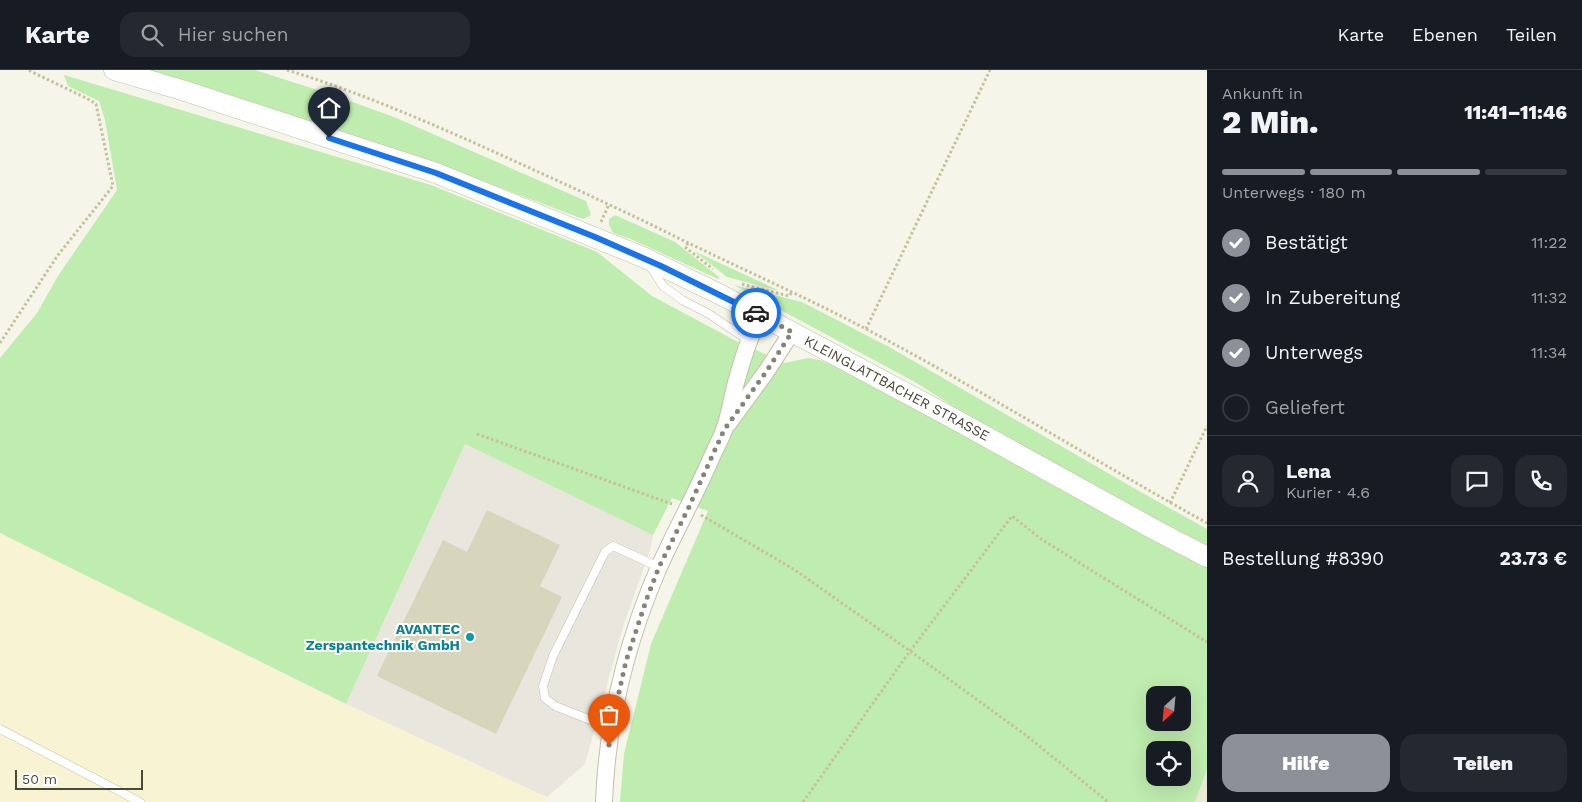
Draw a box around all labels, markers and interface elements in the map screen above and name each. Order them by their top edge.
search box [120,12,470,57]
text: Karte [25,21,90,49]
icon: search [138,21,166,49]
text: Hier suchen [178,23,288,46]
text: Karte [1338,24,1384,45]
text: Ebenen [1412,24,1478,45]
text: Teilen [1506,24,1557,45]
text: Ankunft in [1222,84,1303,103]
pin [308,87,350,138]
icon: home [315,94,343,122]
text: 11:41–11:46 [1464,101,1567,124]
text: 2 Min. [1222,103,1319,141]
text: Unterwegs · 180 m [1222,183,1366,202]
icon: check [1222,229,1250,257]
text: Bestätigt [1265,231,1348,254]
text: 11:22 [1531,233,1567,252]
icon: check [1222,284,1250,312]
text: In Zubereitung [1265,286,1400,309]
courier [731,288,781,338]
text: 11:32 [1531,288,1567,307]
icon: car [742,299,770,327]
street label: KLEINGLATTBACHER STRASSE [802,332,992,444]
icon: check [1222,339,1250,367]
text: Unterwegs [1265,341,1363,364]
text: 11:34 [1531,343,1567,362]
text: Geliefert [1265,396,1345,419]
button: person [1222,455,1274,507]
button: chat [1451,455,1503,507]
button: phone [1515,455,1567,507]
text: Lena [1286,460,1331,483]
text: Kurier · 4.6 [1286,483,1370,502]
text: Bestellung #8390 [1222,547,1384,570]
text: 23.73 € [1499,547,1567,570]
place label: AVANTEC Zerspantechnik GmbH [306,621,460,653]
marker: AVANTEC Zerspantechnik GmbH [464,631,476,643]
north arrow [1146,686,1191,731]
map controls [1146,686,1191,786]
pin [588,694,630,745]
icon: bag [595,701,623,729]
button: Hilfe [1222,734,1390,792]
button: Teilen [1400,734,1567,792]
button: locate [1146,741,1191,786]
scale bar [15,767,142,790]
text: 50 m [22,771,57,787]

